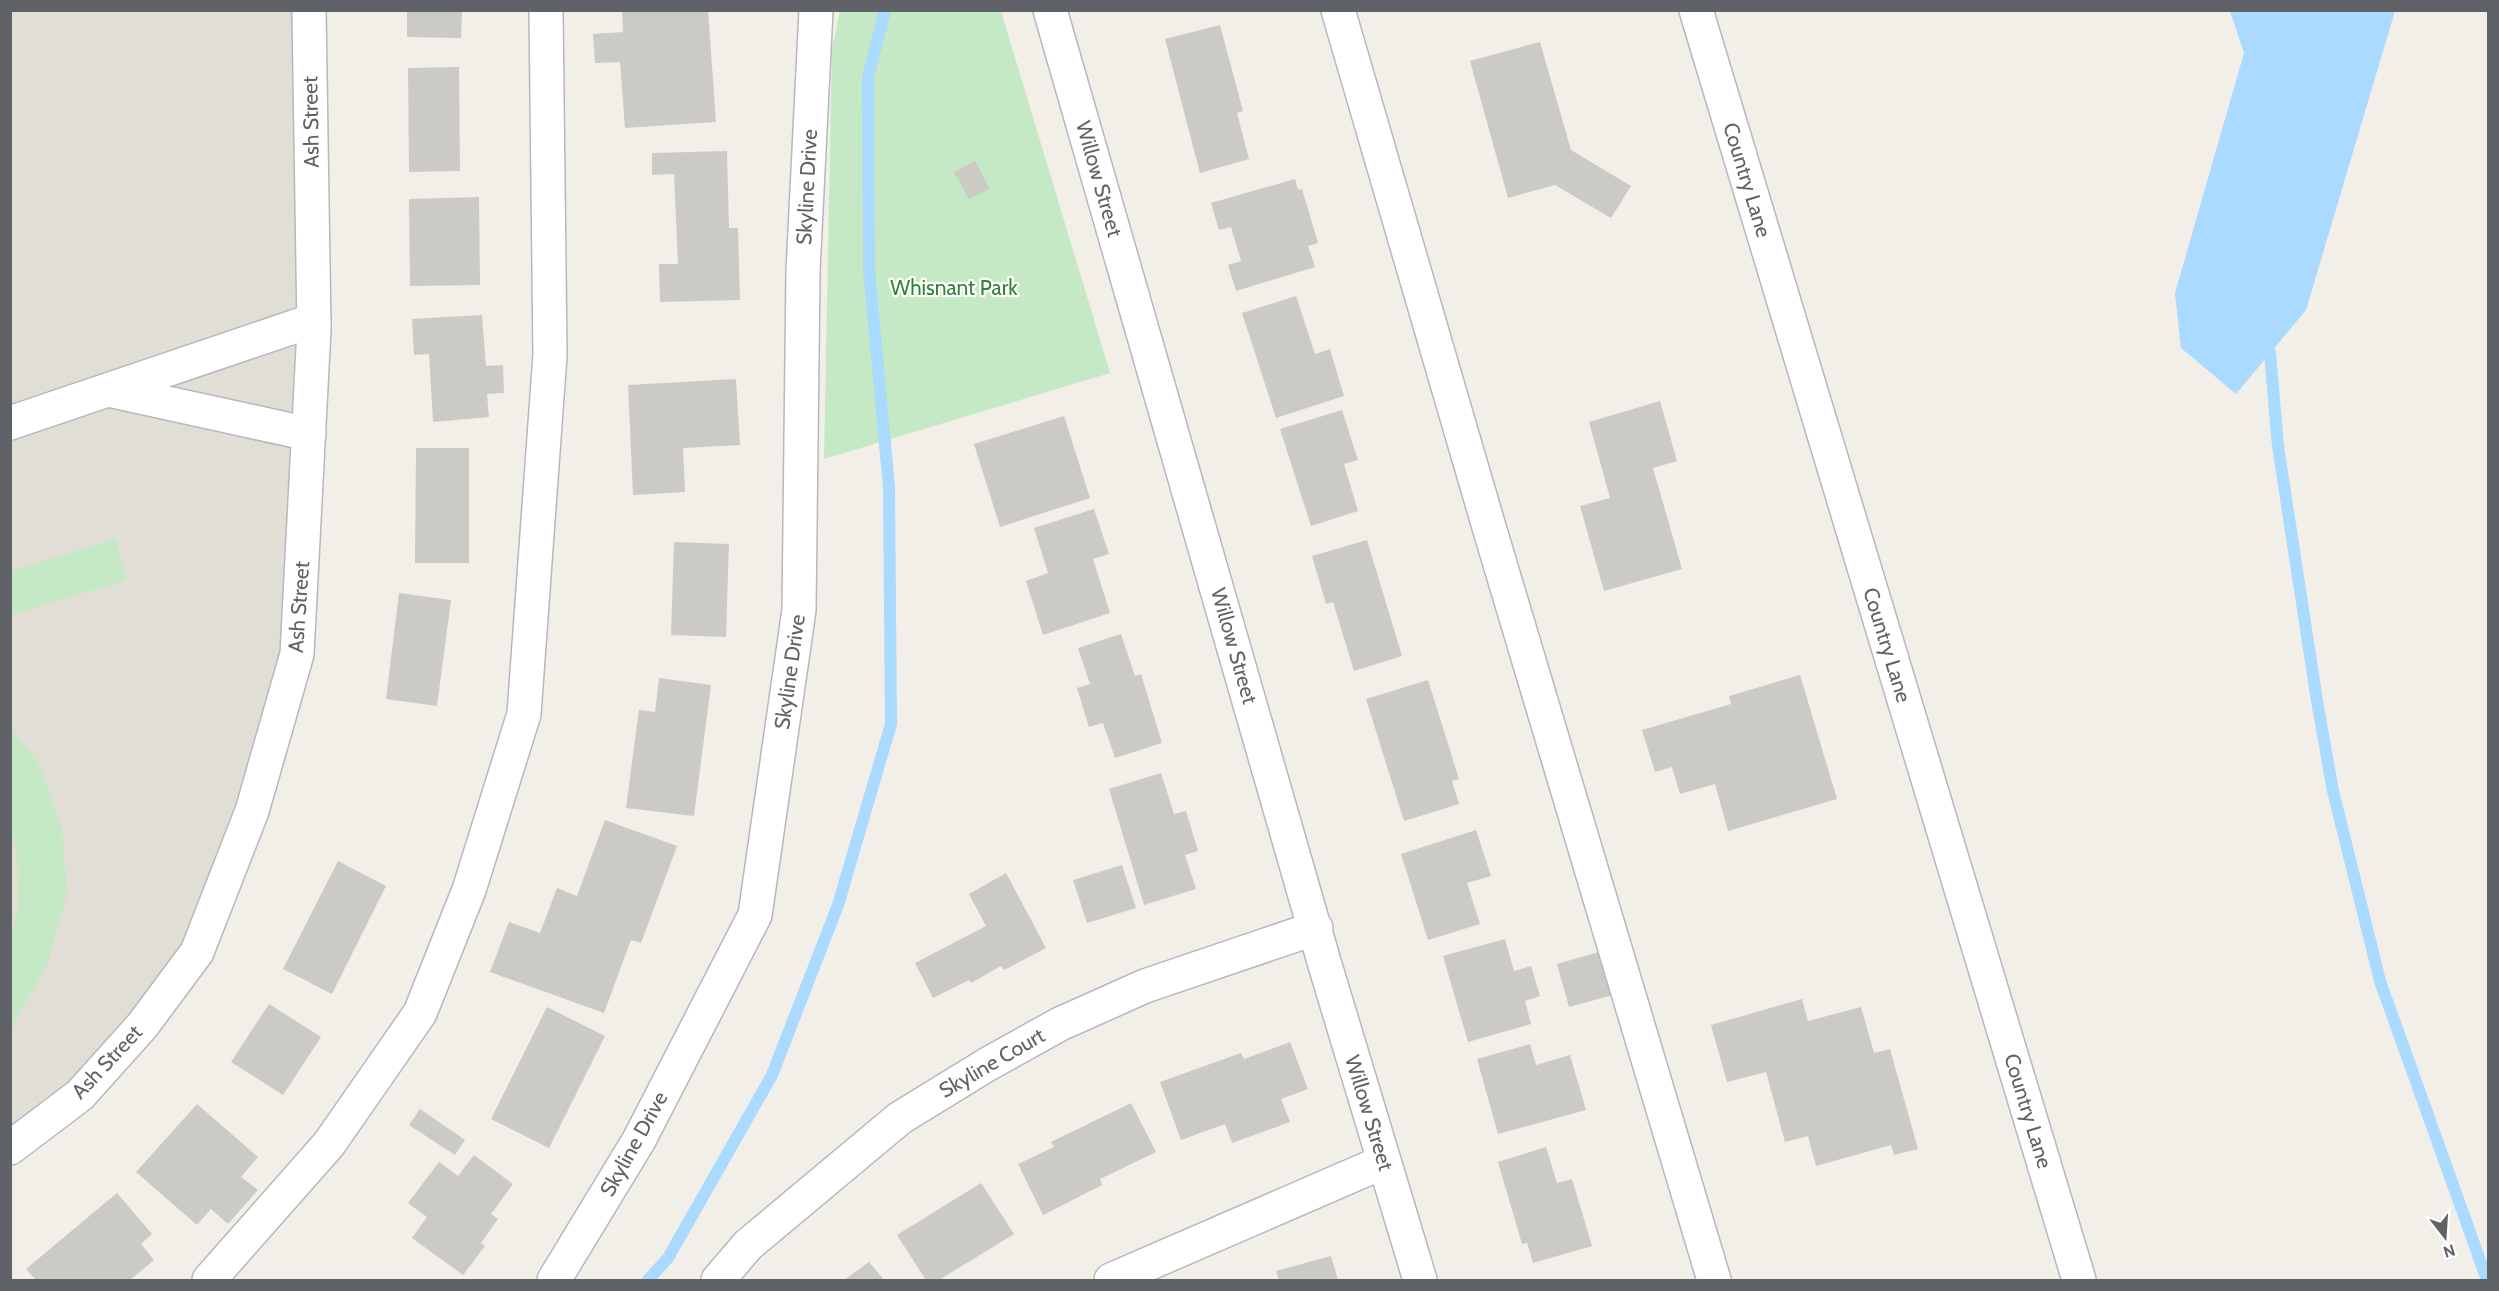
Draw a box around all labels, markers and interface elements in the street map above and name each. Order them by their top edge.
street label: Ash Street [297,76,324,168]
street label: Willow Street [1071,118,1128,240]
street label: Country Lane [1718,119,1777,241]
street label: Skyline Drive [791,128,822,245]
park label: Whisnant Park [890,275,1018,300]
street label: Ash Street [283,560,314,654]
street label: Country Lane [1858,584,1917,706]
street label: Willow Street [1206,585,1263,707]
street label: Skyline Drive [769,613,810,731]
street label: Ash Street [66,1020,147,1104]
street label: Skyline Court [935,1022,1049,1103]
street label: Country Lane [1999,1050,2058,1172]
street label: Willow Street [1340,1052,1399,1174]
street label: Skyline Drive [595,1087,673,1200]
north arrow [2415,1207,2475,1267]
text: N [2441,1240,2457,1262]

